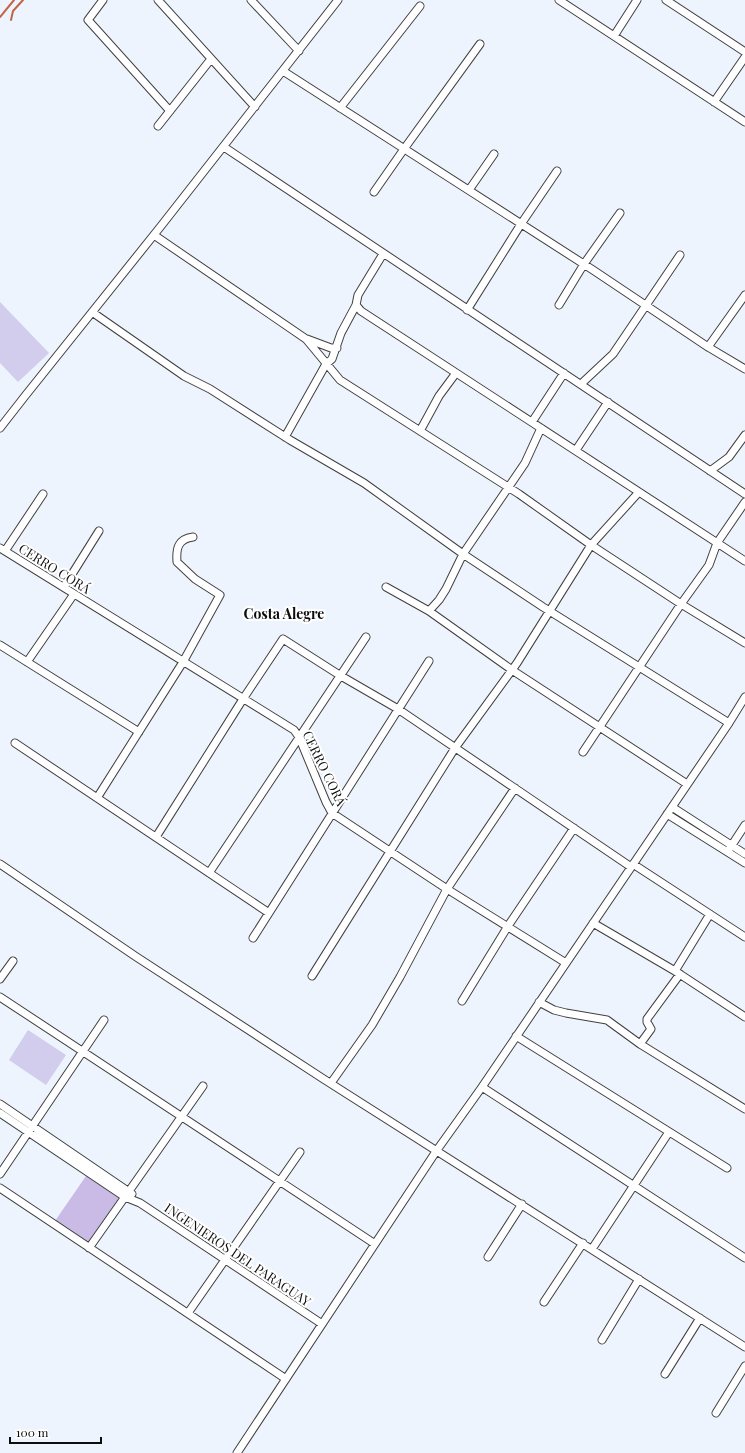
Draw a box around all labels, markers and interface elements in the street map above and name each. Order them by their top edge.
street label: CERRO CORÁ [16,539,95,597]
district label: Costa Alegre [244,604,324,623]
street label: CERRO CORÁ [299,728,351,809]
street label: INGENIEROS DEL PARAGUAY [162,1199,315,1310]
scale bar [10,1419,101,1445]
text: 100 m [16,1424,49,1440]

